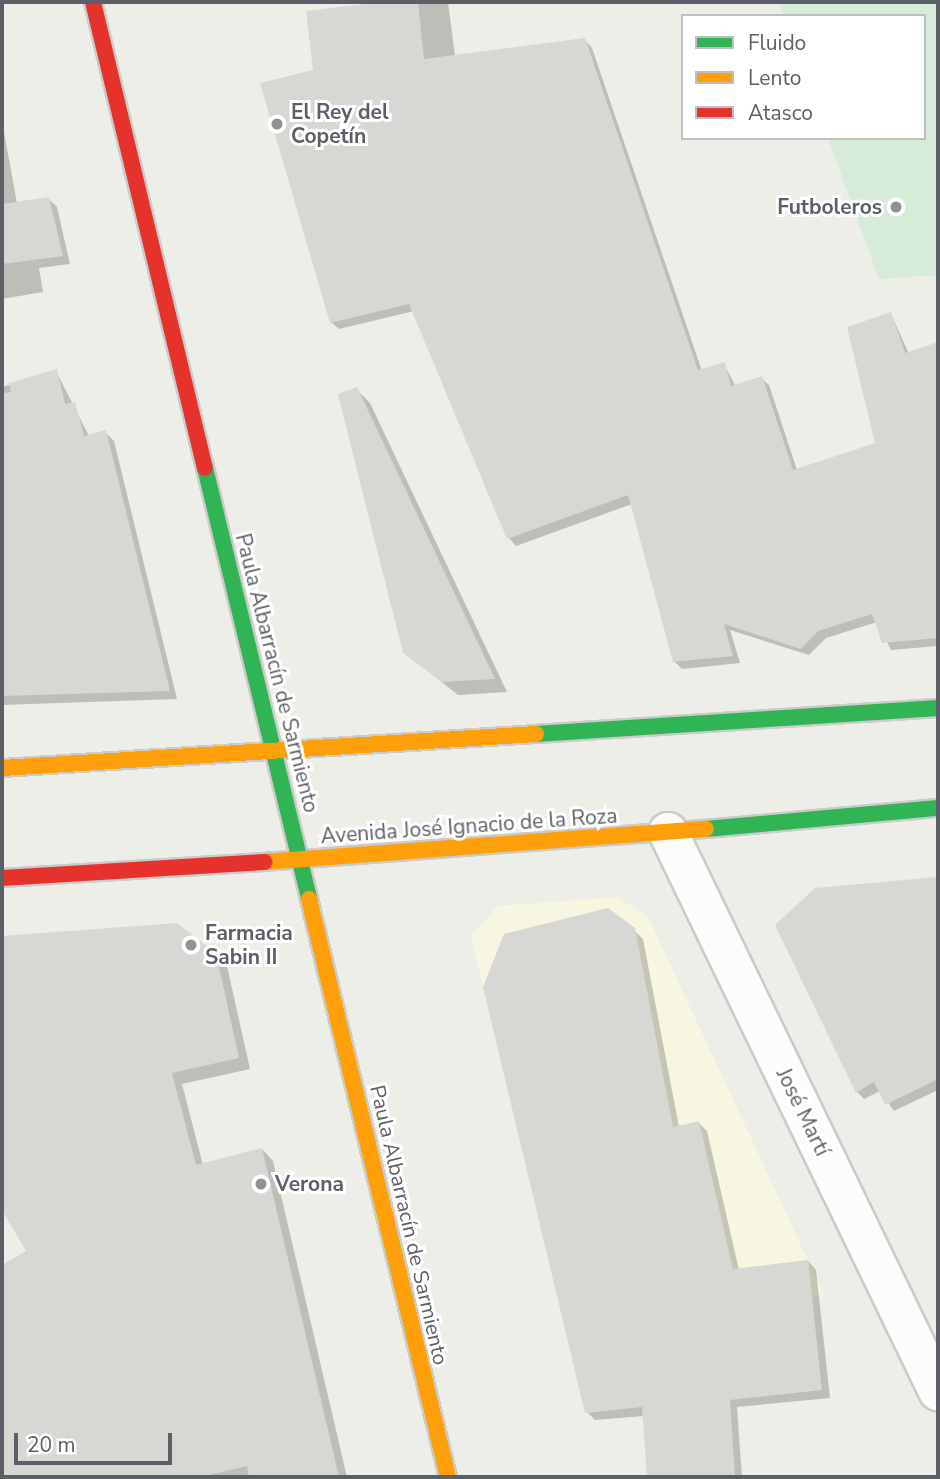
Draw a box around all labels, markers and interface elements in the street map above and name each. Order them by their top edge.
legend [681,14,926,140]
text: Fluido [748,29,806,57]
text: Lento [748,64,801,92]
place label: El Rey del Copetín [291,99,389,149]
text: Atasco [748,99,813,127]
marker: El Rey del Copetín [269,116,285,132]
place label: Futboleros [777,194,882,220]
marker: Futboleros [888,199,904,215]
street label: Paula Albarracín de Sarmiento [230,531,324,815]
street label: Avenida José Ignacio de la Roza [320,803,618,849]
place label: Farmacia Sabin II [205,920,293,970]
marker: Farmacia Sabin II [183,937,199,953]
street label: José Martí [771,1064,835,1160]
street label: Paula Albarracín de Sarmiento [364,1083,454,1367]
place label: Verona [275,1171,344,1197]
marker: Verona [253,1176,269,1192]
scale bar [18,1420,175,1464]
text: 20 m [27,1431,76,1459]

